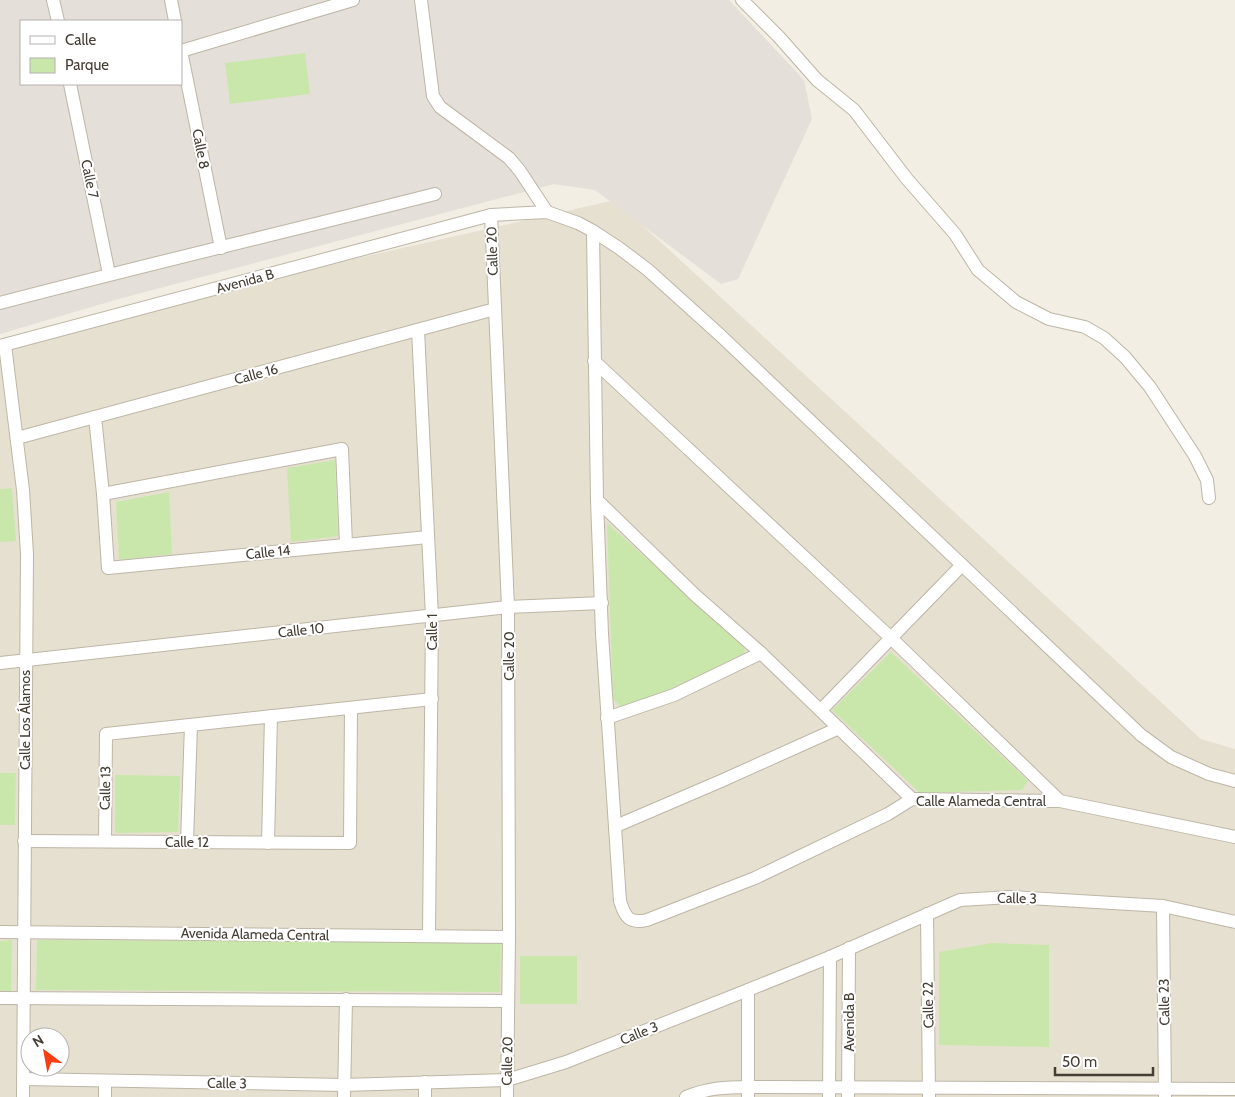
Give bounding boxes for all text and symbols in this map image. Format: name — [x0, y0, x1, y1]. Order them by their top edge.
legend — [20, 20, 182, 85]
text: Calle — [65, 31, 96, 49]
text: Parque — [65, 56, 109, 74]
street label: Calle 8 — [188, 127, 214, 171]
street label: Calle 7 — [77, 158, 103, 200]
street label: Calle 20 — [482, 226, 502, 276]
street label: Avenida B — [214, 265, 276, 297]
street label: Calle 16 — [232, 360, 280, 388]
street label: Calle 14 — [245, 541, 291, 563]
street label: Calle 1 — [423, 614, 441, 650]
street label: Calle 10 — [277, 619, 325, 641]
street label: Calle 20 — [500, 631, 518, 681]
street label: Calle Los Álamos — [16, 670, 34, 770]
street label: Calle 13 — [96, 766, 114, 810]
street label: Calle Alameda Central — [916, 792, 1047, 810]
street label: Calle 12 — [165, 833, 209, 851]
street label: Calle 3 — [997, 889, 1037, 907]
street label: Avenida Alameda Central — [181, 924, 330, 944]
street label: Calle 23 — [1155, 978, 1173, 1026]
street label: Calle 22 — [919, 981, 937, 1029]
street label: Avenida B — [840, 993, 858, 1051]
street label: Calle 3 — [617, 1017, 661, 1049]
north arrow — [20, 1027, 70, 1077]
text: N — [29, 1031, 47, 1051]
street label: Calle 20 — [498, 1036, 516, 1086]
scale bar — [1055, 1044, 1152, 1076]
text: 50 m — [1062, 1053, 1097, 1071]
street label: Calle 3 — [207, 1074, 247, 1092]

